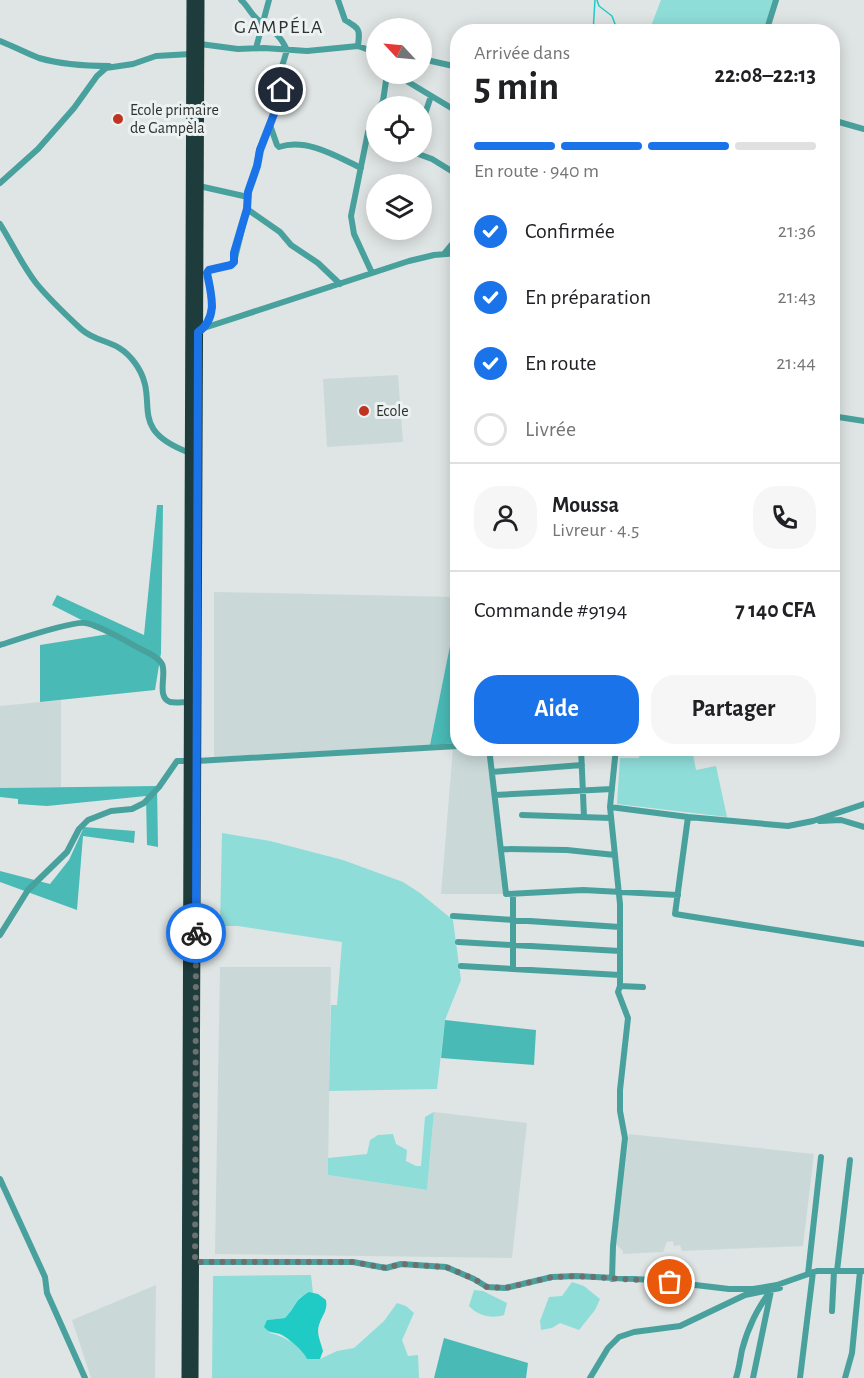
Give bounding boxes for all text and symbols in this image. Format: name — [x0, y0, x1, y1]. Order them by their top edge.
district label: GAMPÉLA — [234, 16, 324, 37]
north arrow — [366, 18, 432, 84]
map controls — [366, 18, 432, 240]
text: Arrivée dans — [474, 43, 570, 63]
pin — [255, 64, 306, 115]
text: 22:08–22:13 — [715, 64, 816, 86]
text: 5 min — [474, 68, 559, 107]
icon: home — [264, 73, 297, 106]
button: locate — [366, 96, 432, 162]
place label: Ecole primaire de Gampèla — [130, 102, 219, 136]
marker: Ecole primaire de Gampèla — [111, 112, 125, 126]
text: En route · 940 m — [474, 161, 599, 181]
button: layers — [366, 174, 432, 240]
icon: check — [474, 215, 507, 248]
text: Confirmée — [525, 220, 615, 242]
text: 21:36 — [778, 221, 816, 241]
icon: check — [474, 281, 507, 314]
text: En préparation — [525, 286, 651, 308]
text: 21:43 — [778, 287, 816, 307]
icon: check — [474, 347, 507, 380]
text: En route — [525, 352, 596, 374]
text: 21:44 — [776, 353, 816, 373]
place label: Ecole — [376, 403, 409, 419]
marker: Ecole — [357, 404, 371, 418]
text: Livrée — [525, 418, 576, 440]
button: person — [474, 486, 537, 549]
button: phone — [753, 486, 816, 549]
text: Moussa — [552, 494, 619, 516]
text: Livreur · 4.5 — [552, 520, 639, 540]
text: Commande #9194 — [474, 599, 627, 621]
text: 7 140 CFA — [735, 599, 816, 621]
button: Aide — [474, 675, 639, 744]
button: Partager — [651, 675, 816, 744]
courier — [166, 903, 226, 963]
icon: bike — [180, 917, 213, 950]
pin — [644, 1256, 695, 1307]
icon: bag — [653, 1265, 686, 1298]

